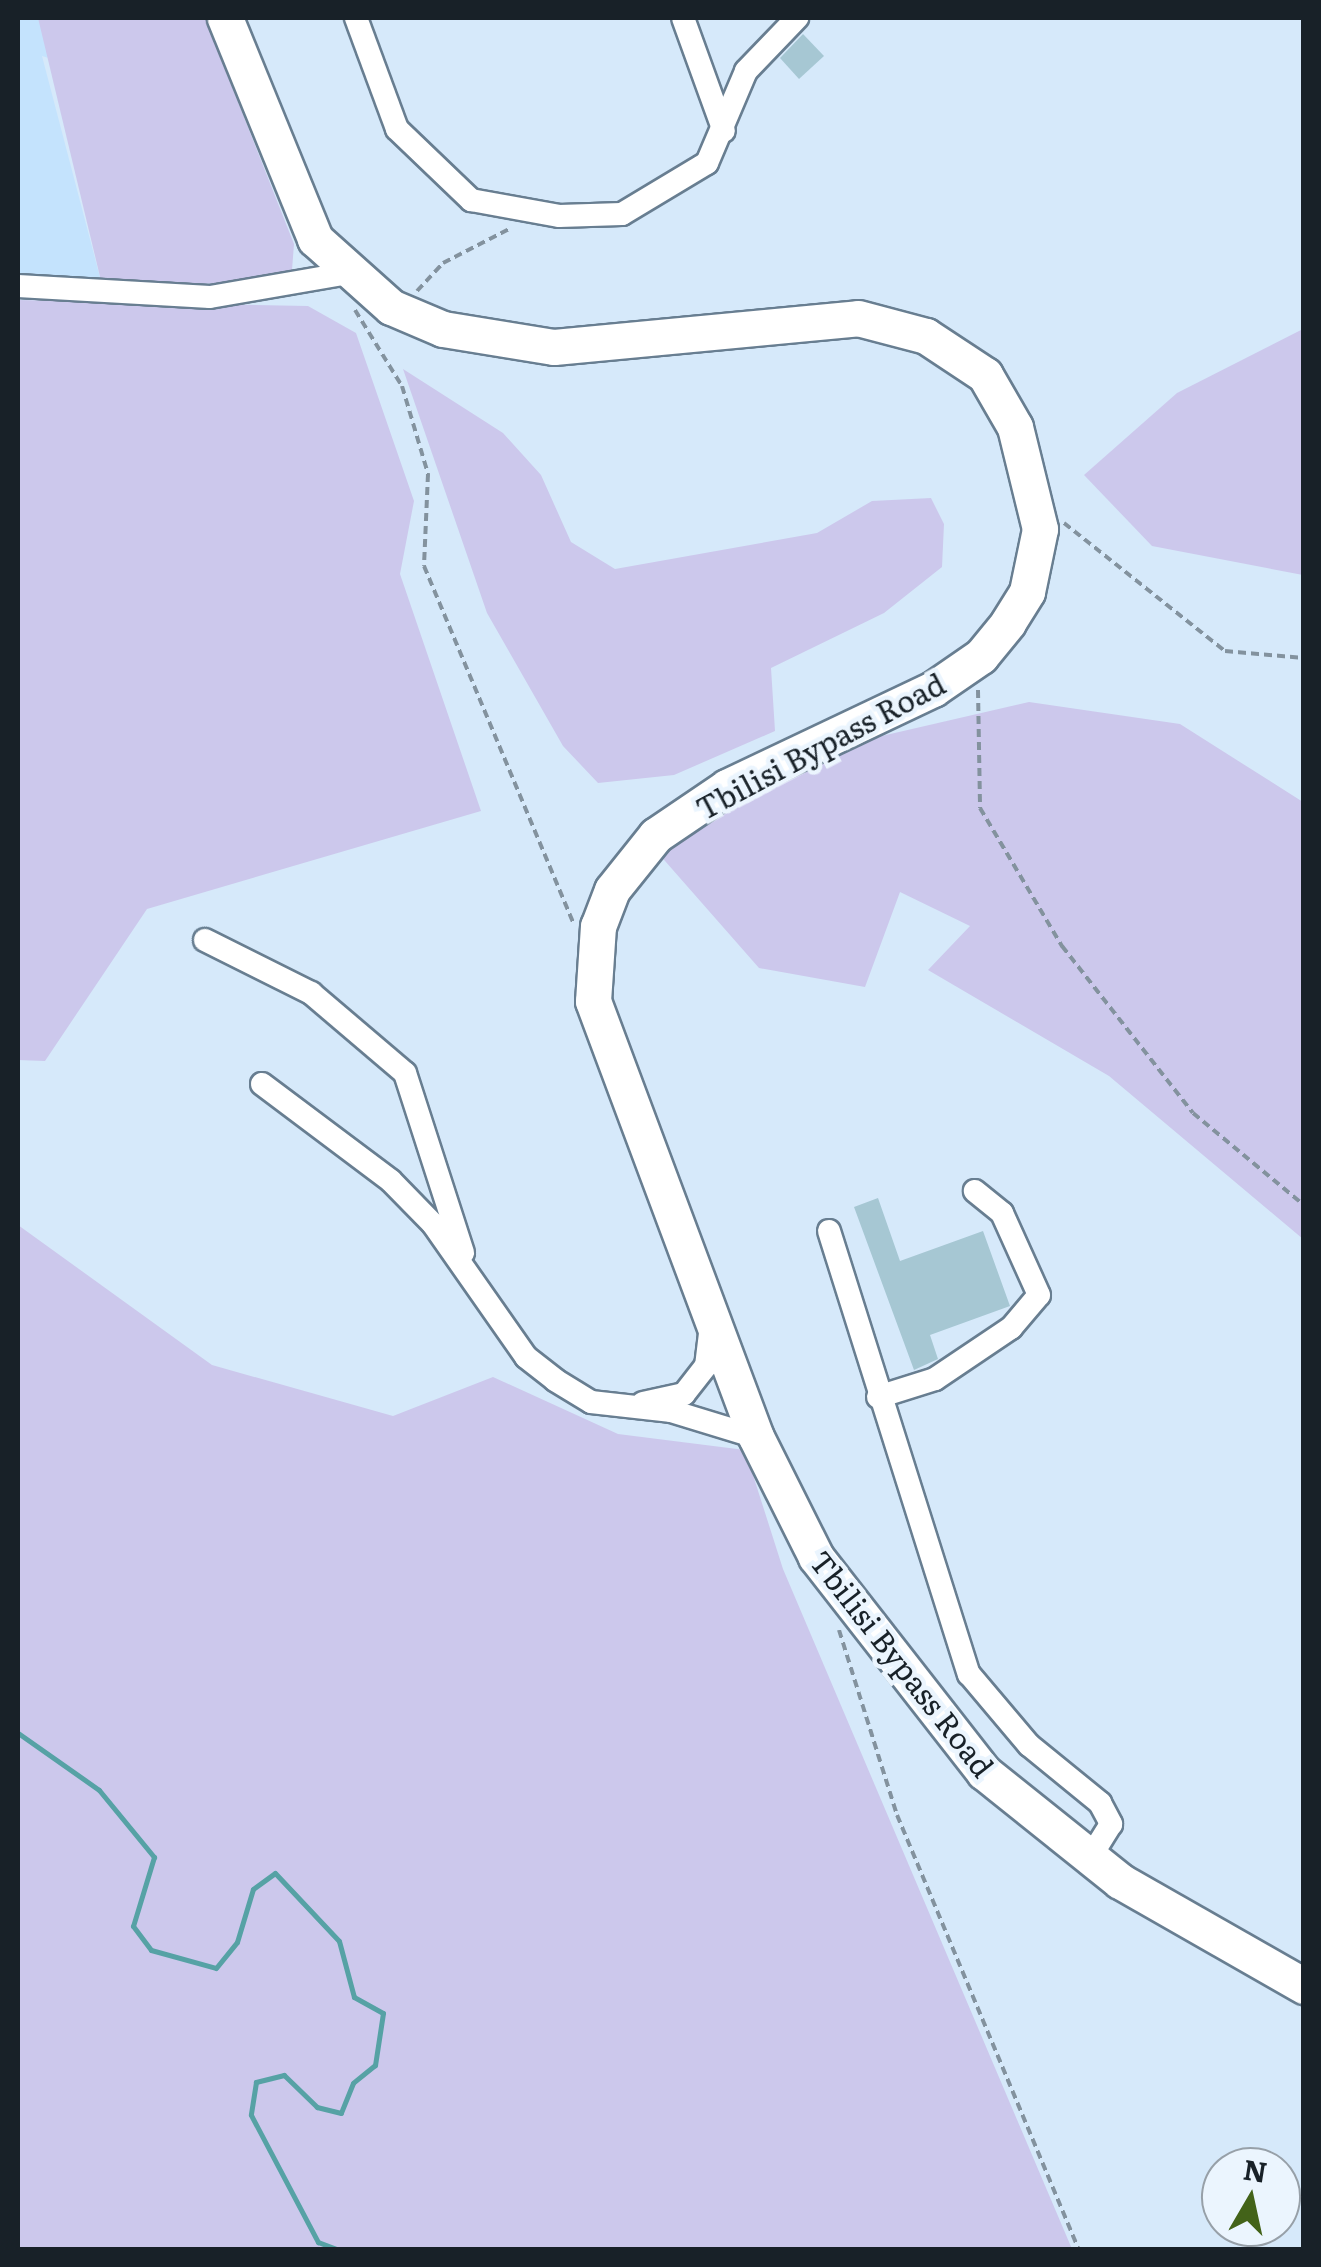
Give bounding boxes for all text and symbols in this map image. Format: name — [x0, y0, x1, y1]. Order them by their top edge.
street label: Tbilisi Bypass Road — [689, 664, 951, 826]
street label: Tbilisi Bypass Road — [804, 1543, 1002, 1783]
north arrow — [1201, 2147, 1301, 2247]
text: N — [1240, 2147, 1270, 2192]

